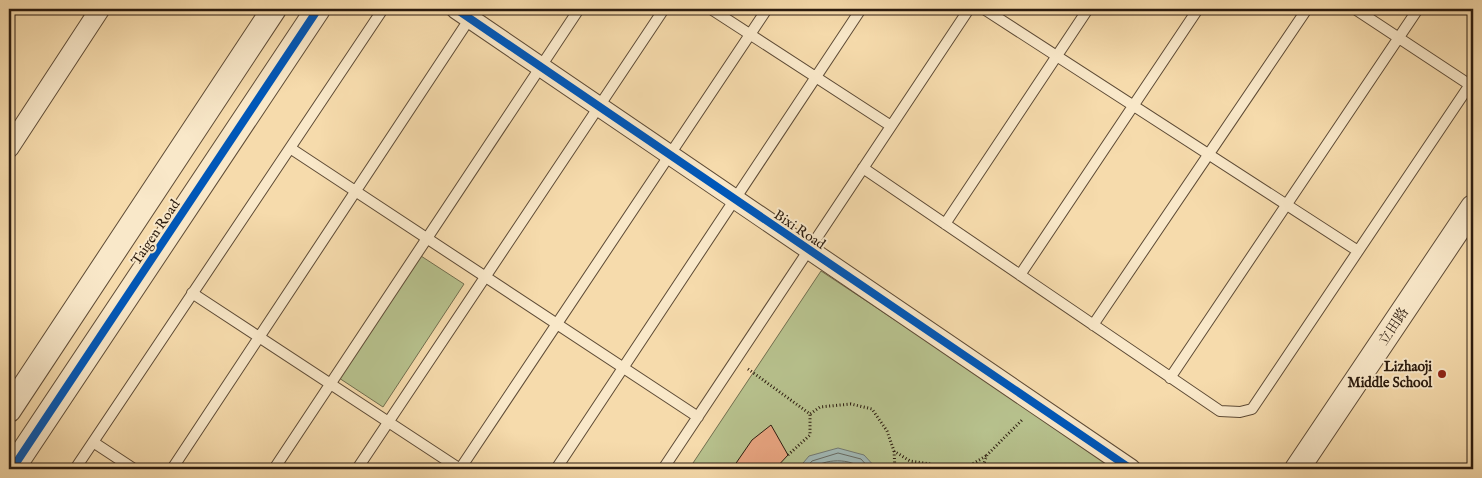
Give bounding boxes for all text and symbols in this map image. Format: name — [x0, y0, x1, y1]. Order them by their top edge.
street label: Taigen Road — [127, 196, 185, 269]
street label: Bixi Road — [770, 206, 829, 254]
street label: 立田路 — [1375, 304, 1413, 349]
place label: Lizhaoji Middle School — [1348, 358, 1433, 392]
marker: Lizhaoji Middle School — [1436, 368, 1448, 380]

